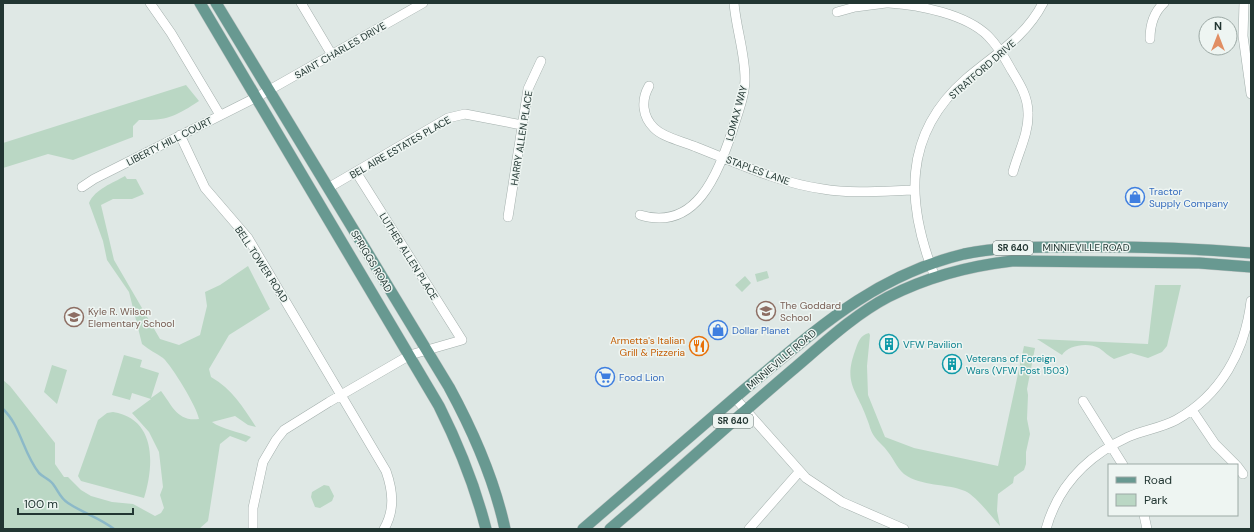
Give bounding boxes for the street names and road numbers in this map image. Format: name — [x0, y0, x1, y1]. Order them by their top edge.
street label: SAINT CHARLES DRIVE — [292, 19, 389, 82]
street label: STRATFORD DRIVE — [946, 36, 1019, 102]
street label: LOMAX WAY — [723, 84, 750, 142]
street label: HARRY ALLEN PLACE — [508, 89, 535, 187]
street label: BEL AIRE ESTATES PLACE — [347, 113, 453, 182]
street label: LIBERTY HILL COURT — [124, 114, 215, 169]
street label: STAPLES LANE — [724, 153, 792, 188]
street label: LUTHER ALLEN PLACE — [376, 210, 441, 303]
street label: BELL TOWER ROAD — [232, 224, 291, 305]
street label: SPRIGGS ROAD — [348, 228, 395, 295]
road number: SR 640 — [993, 241, 1033, 255]
street label: MINNIEVILLE ROAD — [1042, 241, 1130, 254]
street label: MINNIEVILLE ROAD — [744, 326, 819, 392]
road number: SR 640 — [713, 414, 753, 428]

